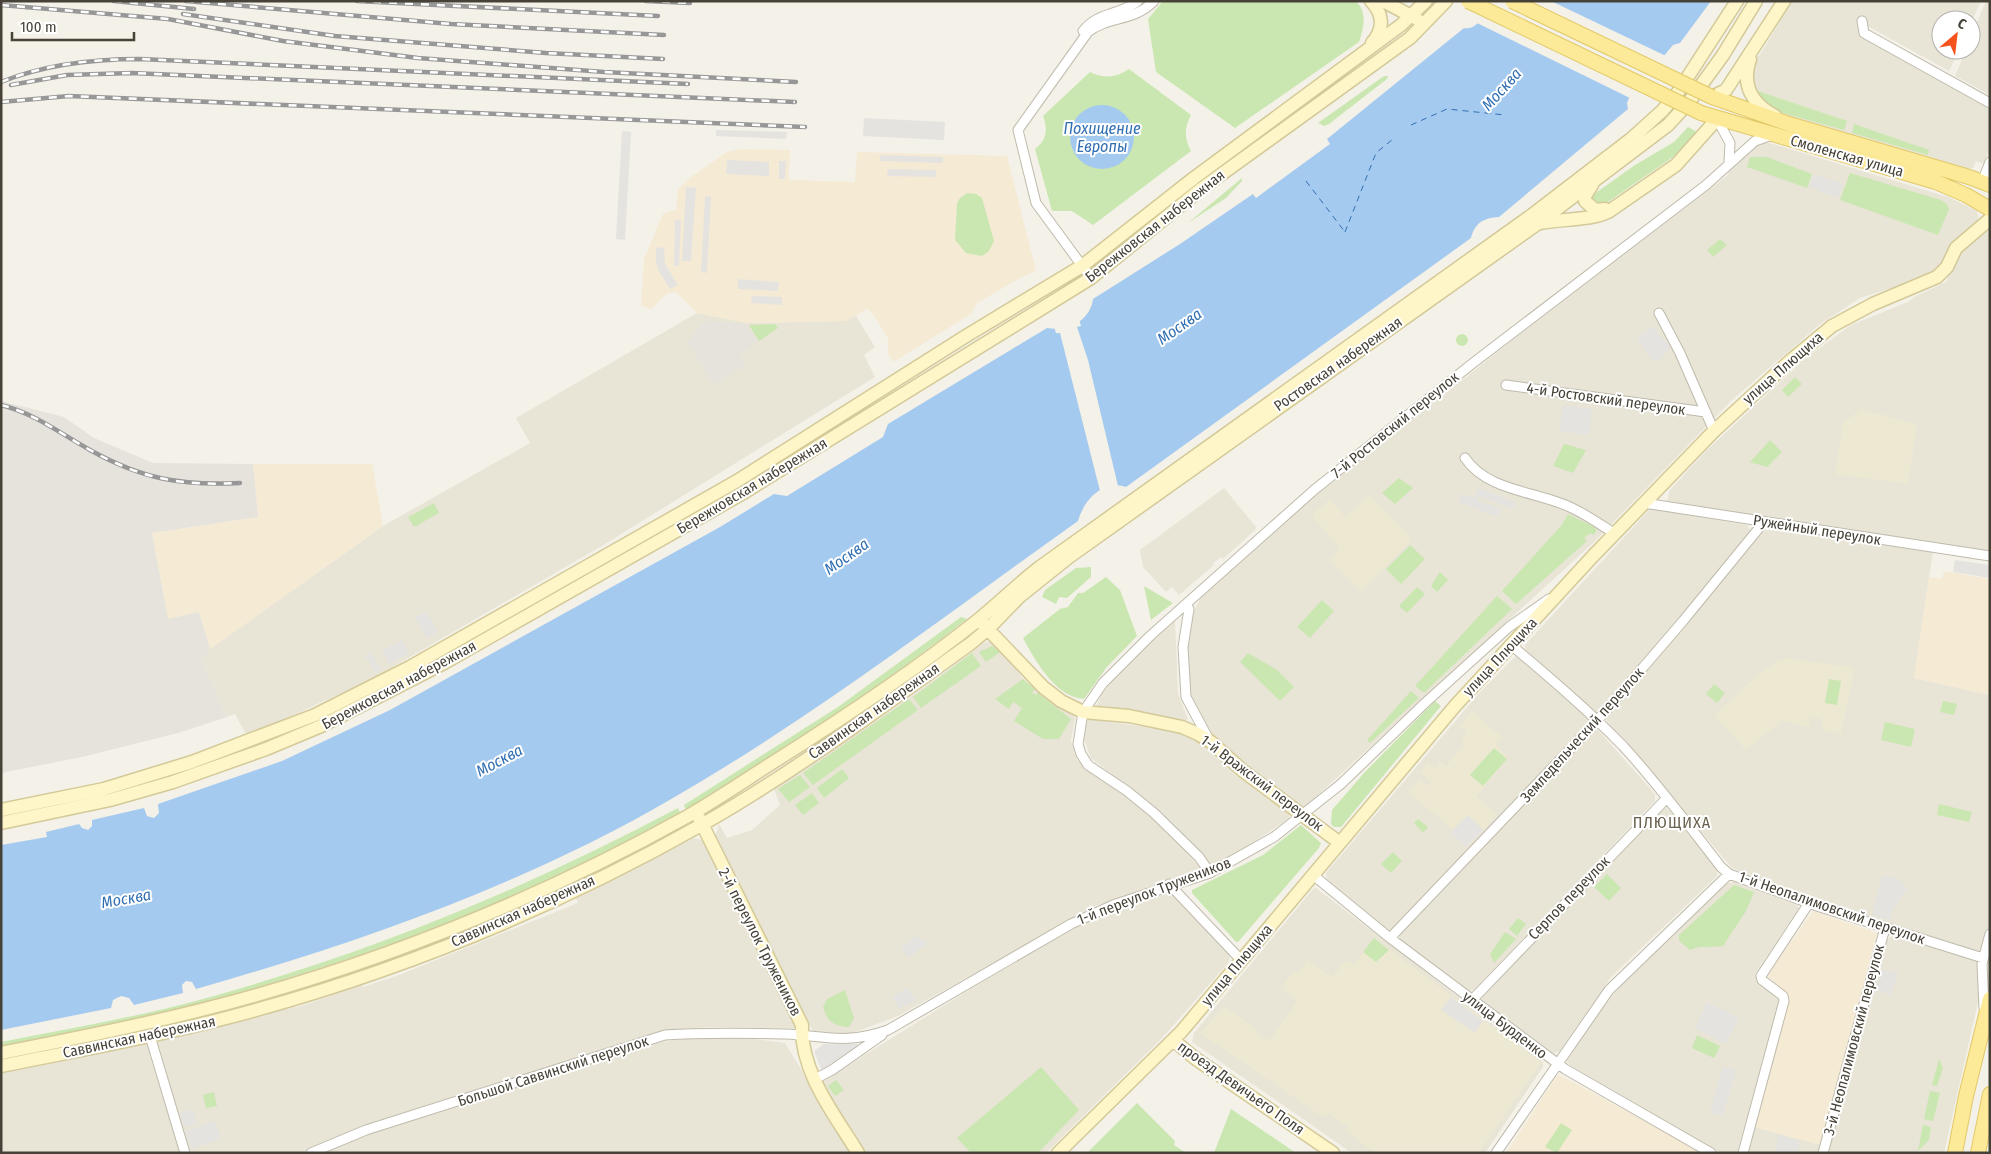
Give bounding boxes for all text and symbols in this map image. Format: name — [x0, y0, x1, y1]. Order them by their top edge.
scale bar — [12, 10, 135, 42]
north arrow — [1931, 10, 1981, 60]
text: С — [1955, 15, 1970, 34]
text: 100 m — [20, 18, 57, 36]
water label: Москва — [1478, 64, 1525, 114]
water label: Похищение Европы — [1063, 119, 1141, 156]
street label: Смоленская улица — [1788, 131, 1906, 181]
street label: Бережковская набережная — [1082, 166, 1228, 286]
water label: Москва — [1153, 304, 1205, 349]
street label: Ростовская набережная — [1270, 313, 1406, 415]
street label: улица Плющиха — [1739, 328, 1827, 408]
street label: 7-й Ростовский переулок — [1328, 368, 1462, 482]
street label: 4-й Ростовский переулок — [1525, 379, 1687, 419]
street label: Бережковская набережная — [674, 434, 830, 538]
street label: Ружейный переулок — [1752, 511, 1882, 549]
water label: Москва — [820, 534, 872, 579]
street label: улица Плющиха — [1459, 614, 1541, 700]
street label: Бережковская набережная — [319, 637, 479, 733]
street label: Саввинская набережная — [805, 659, 943, 763]
street label: Земледельческий переулок — [1517, 664, 1647, 806]
street label: 1-й Вражский переулок — [1197, 731, 1327, 835]
water label: Москва — [473, 740, 526, 781]
district label: ПЛЮЩИХА — [1633, 813, 1711, 832]
street label: Серпов переулок — [1524, 852, 1614, 944]
street label: 1-й переулок Тружеников — [1075, 853, 1233, 929]
street label: 2-й переулок Тружеников — [715, 865, 805, 1019]
street label: 1-й Неопалимовский переулок — [1736, 868, 1928, 948]
street label: Саввинская набережная — [448, 871, 598, 951]
water label: Москва — [100, 885, 152, 912]
street label: улица Плющиха — [1198, 921, 1276, 1009]
street label: 3-й Неопалимовский переулок — [1820, 943, 1888, 1137]
street label: улица Бурденко — [1459, 987, 1551, 1063]
street label: Саввинская набережная — [61, 1012, 217, 1062]
street label: Большой Саввинский переулок — [455, 1032, 651, 1110]
street label: проезд Девичьего Поля — [1174, 1037, 1308, 1139]

